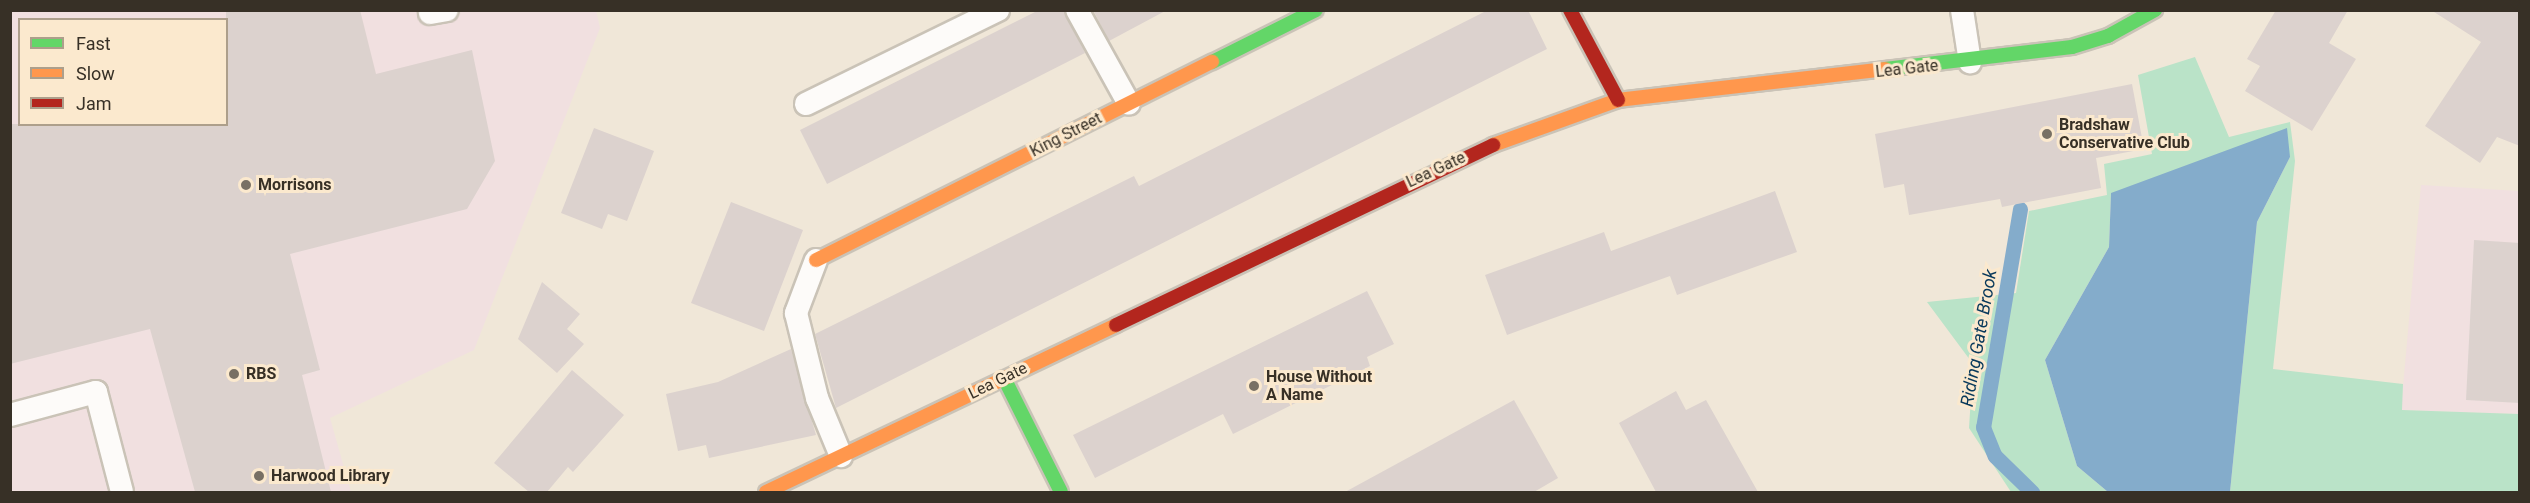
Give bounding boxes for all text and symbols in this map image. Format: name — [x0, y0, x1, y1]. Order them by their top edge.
legend — [18, 18, 228, 126]
text: Fast — [76, 33, 111, 54]
street label: Lea Gate — [1875, 56, 1939, 82]
text: Slow — [76, 63, 115, 84]
text: Jam — [76, 93, 112, 114]
street label: King Street — [1027, 109, 1105, 161]
place label: Bradshaw Conservative Club — [2059, 115, 2190, 153]
marker: Bradshaw Conservative Club — [2040, 127, 2054, 141]
street label: Lea Gate — [1403, 148, 1469, 192]
place label: Morrisons — [258, 175, 331, 195]
marker: Morrisons — [239, 178, 253, 192]
water label: Riding Gate Brook — [1956, 268, 2002, 408]
street label: Lea Gate — [965, 359, 1031, 403]
place label: RBS — [246, 364, 276, 384]
marker: RBS — [227, 367, 241, 381]
place label: House Without A Name — [1266, 367, 1372, 405]
marker: House Without A Name — [1247, 379, 1261, 393]
place label: Harwood Library — [271, 466, 390, 486]
marker: Harwood Library — [252, 469, 266, 483]

